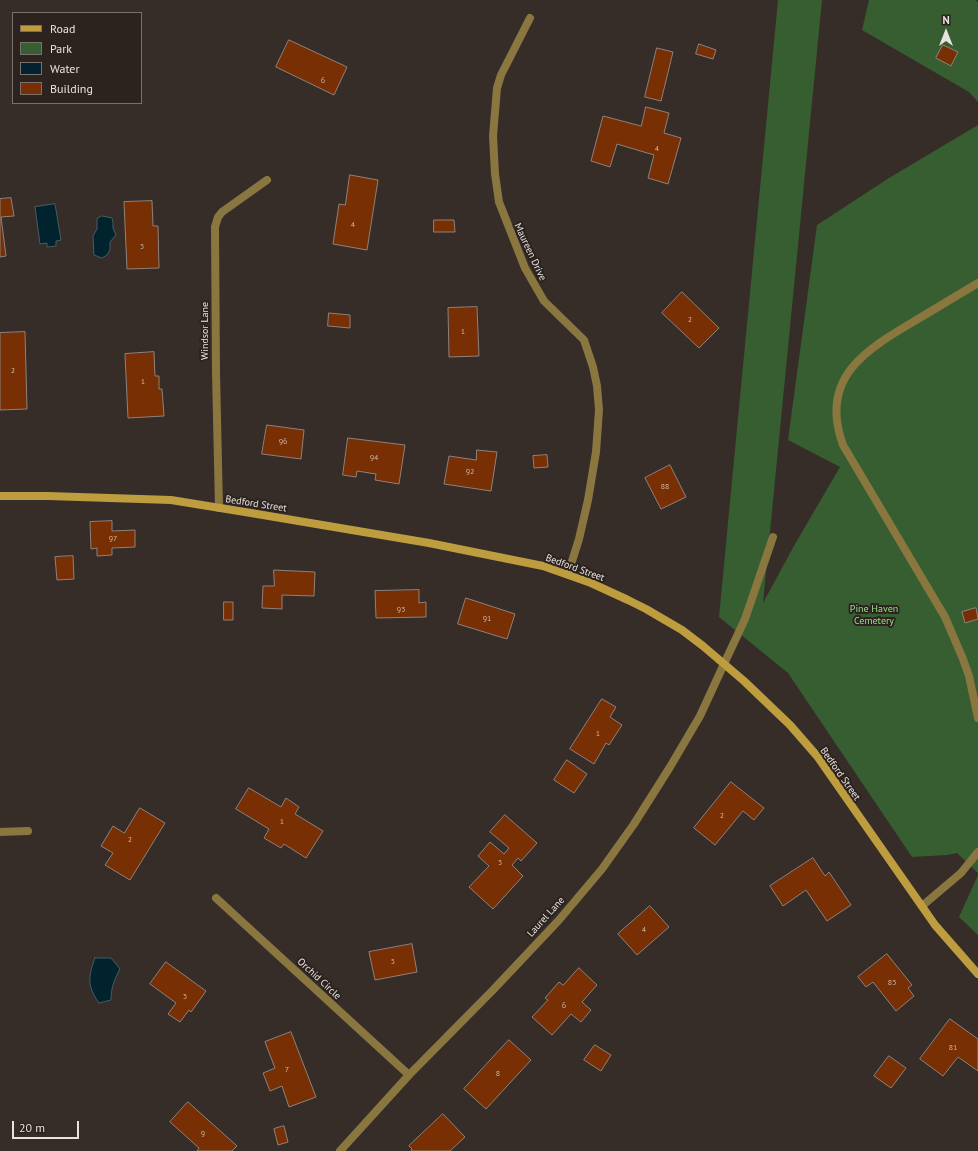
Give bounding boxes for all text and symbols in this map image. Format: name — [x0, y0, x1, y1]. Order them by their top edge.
legend — [12, 12, 142, 104]
north arrow — [926, 12, 966, 52]
text: N — [942, 13, 950, 27]
text: Road — [50, 21, 75, 36]
text: Park — [50, 41, 72, 56]
text: Water — [50, 61, 80, 76]
house number: 6 — [321, 76, 325, 86]
text: Building — [50, 81, 93, 96]
house number: 4 — [655, 144, 659, 154]
house number: 4 — [351, 220, 355, 230]
street label: Maureen Drive — [511, 221, 549, 283]
house number: 3 — [140, 242, 144, 252]
street label: Windsor Lane — [199, 302, 211, 360]
house number: 2 — [688, 315, 692, 325]
house number: 1 — [461, 327, 465, 337]
house number: 2 — [11, 366, 15, 376]
house number: 1 — [141, 377, 145, 387]
house number: 96 — [279, 437, 287, 447]
house number: 94 — [370, 453, 378, 463]
house number: 92 — [466, 467, 474, 477]
house number: 88 — [661, 482, 669, 492]
street label: Bedford Street — [225, 493, 287, 515]
house number: 97 — [109, 534, 117, 544]
street label: Bedford Street — [544, 552, 606, 584]
park label: Pine Haven Cemetery — [850, 603, 898, 626]
house number: 93 — [397, 605, 405, 615]
house number: 91 — [483, 614, 491, 624]
house number: 1 — [596, 729, 600, 739]
street label: Bedford Street — [817, 745, 863, 803]
house number: 2 — [720, 811, 724, 821]
house number: 1 — [280, 817, 284, 827]
house number: 2 — [128, 835, 132, 845]
house number: 3 — [498, 858, 502, 868]
street label: Laurel Lane — [525, 894, 567, 940]
house number: 4 — [642, 925, 646, 935]
street label: Orchid Circle — [295, 956, 343, 1002]
house number: 5 — [391, 957, 395, 967]
house number: 83 — [888, 978, 896, 988]
house number: 3 — [183, 992, 187, 1002]
house number: 6 — [562, 1001, 566, 1011]
house number: 81 — [949, 1043, 957, 1053]
house number: 7 — [285, 1065, 289, 1075]
house number: 8 — [496, 1069, 500, 1079]
scale bar — [14, 1113, 81, 1139]
text: 20 m — [19, 1120, 45, 1135]
house number: 9 — [201, 1129, 205, 1139]

